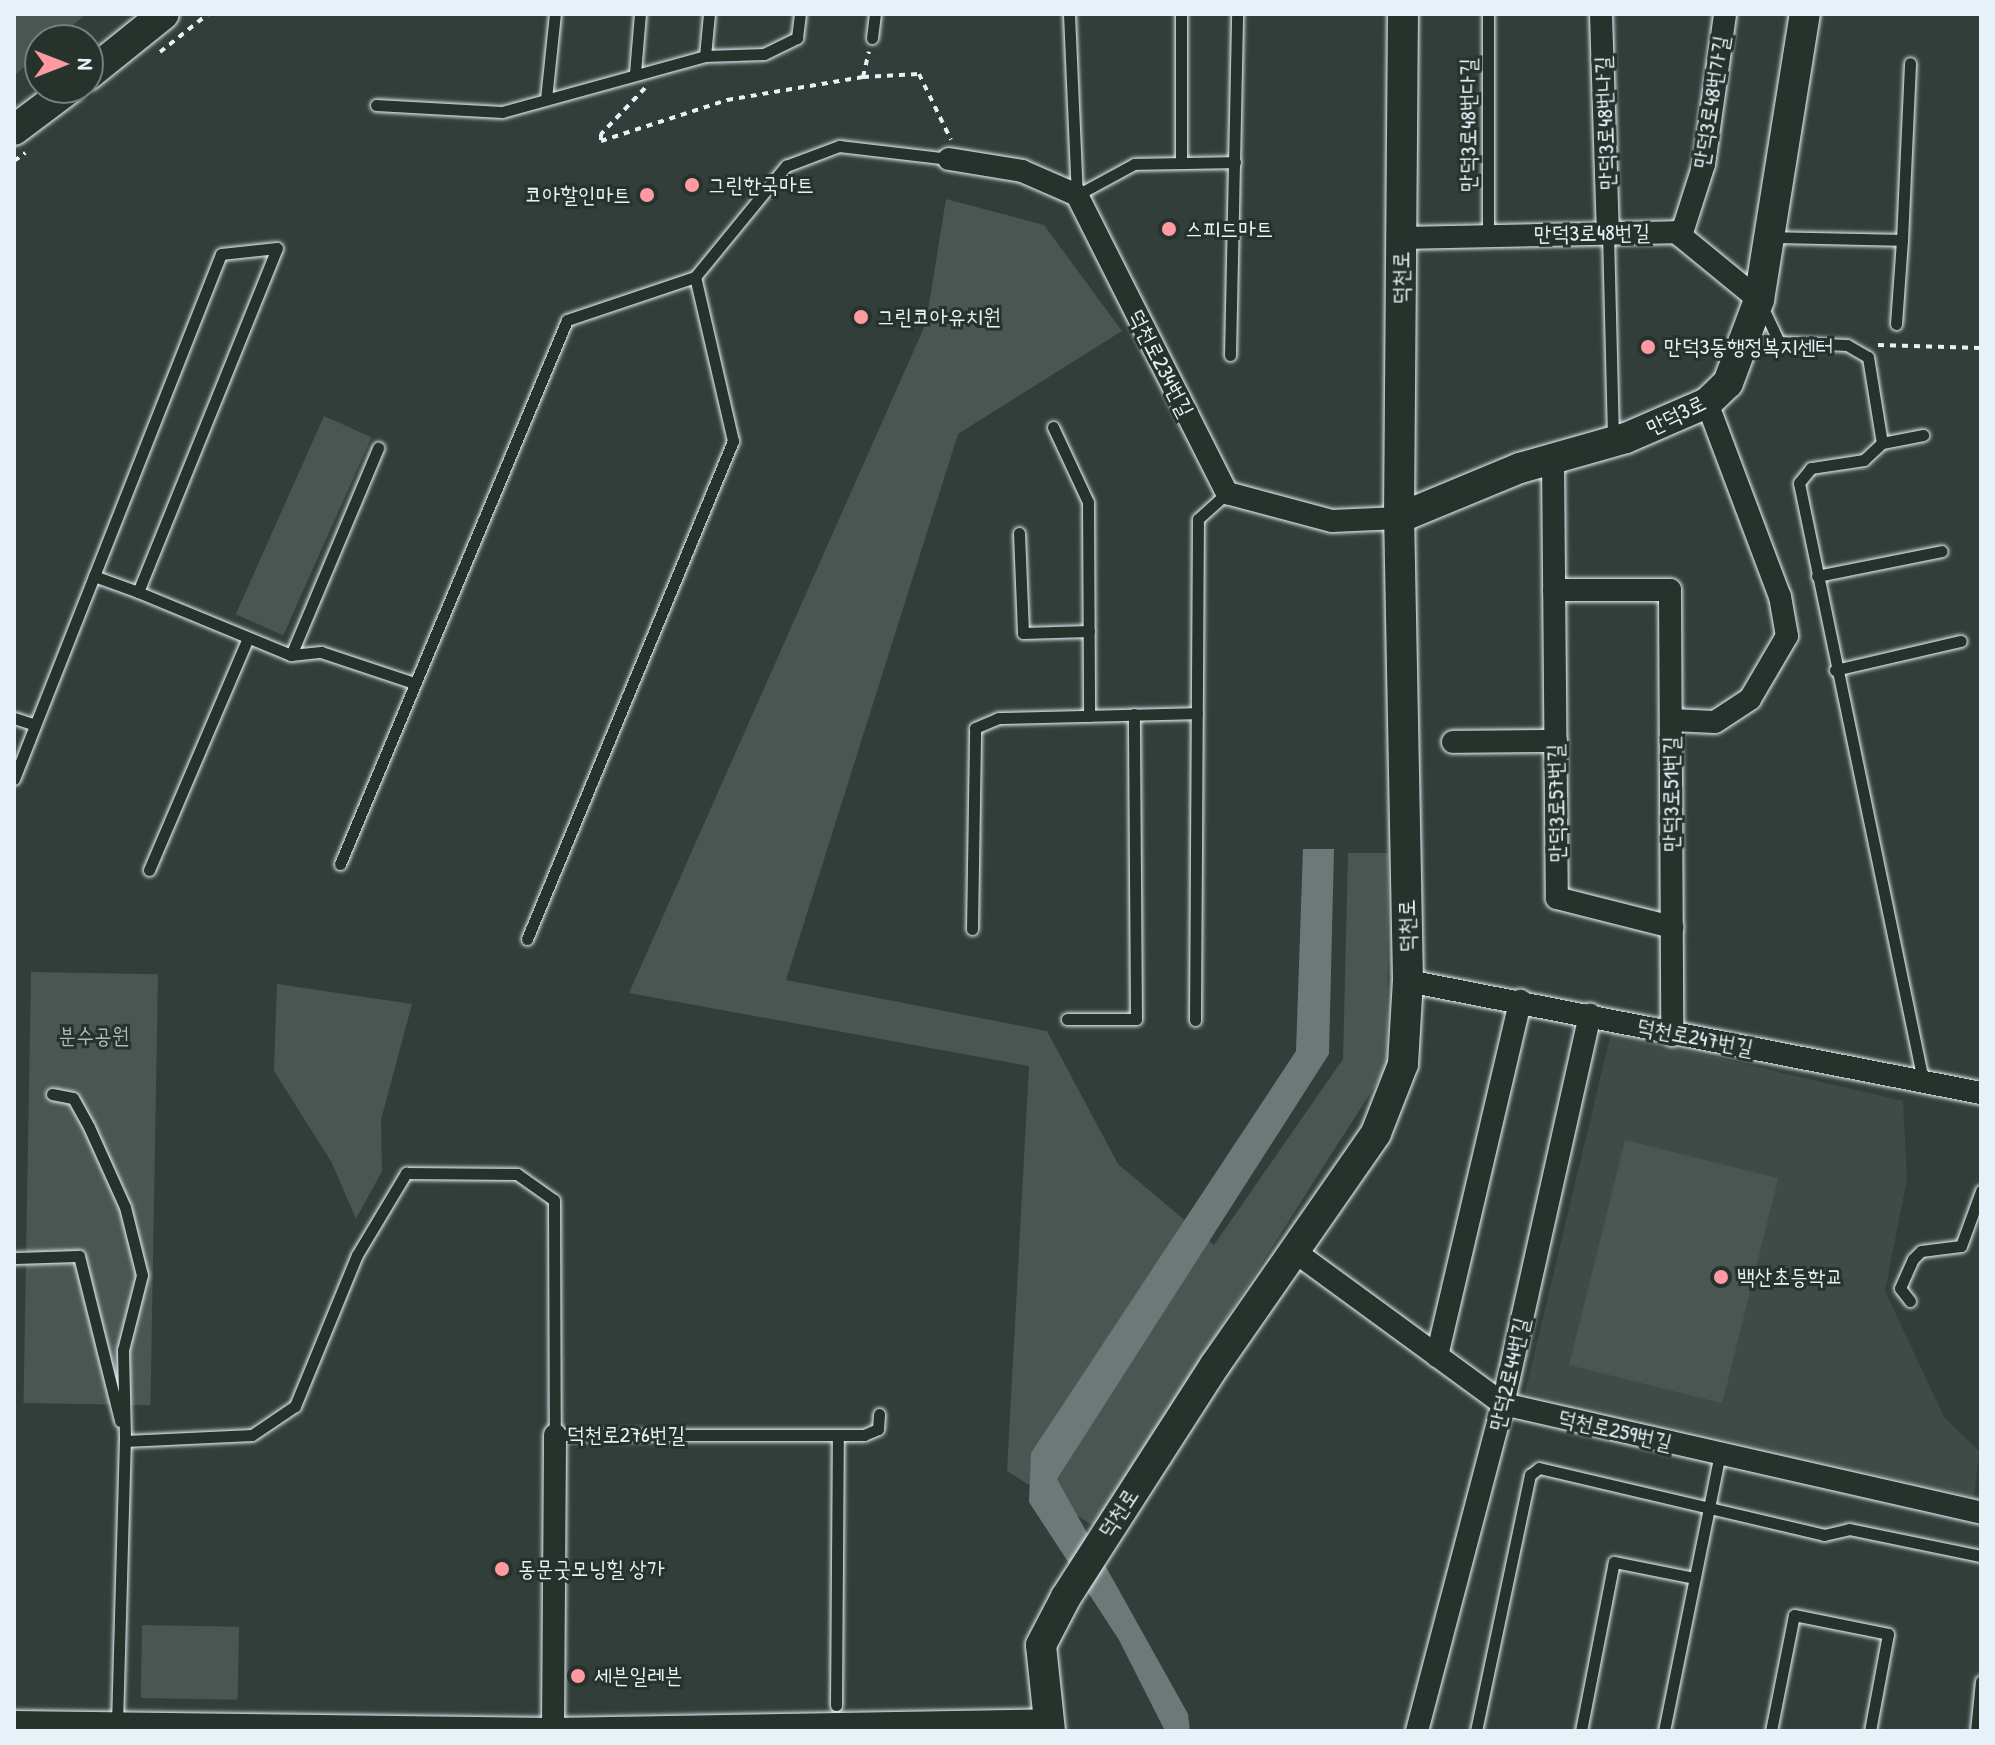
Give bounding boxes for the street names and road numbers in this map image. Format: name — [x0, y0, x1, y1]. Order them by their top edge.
street label: 만덕3로48번가길 — [1687, 34, 1735, 170]
street label: 만덕3로48번나길 — [1589, 56, 1621, 190]
street label: 만덕3로48번다길 — [1455, 58, 1481, 192]
street label: 만덕3로48번길 — [1534, 219, 1650, 247]
street label: 덕천로 — [1388, 251, 1414, 305]
street label: 덕천로234번길 — [1123, 305, 1199, 421]
street label: 만덕3로 — [1642, 389, 1710, 441]
street label: 만덕3로51번길 — [1658, 736, 1684, 852]
street label: 만덕3로57번길 — [1542, 743, 1570, 863]
street label: 덕천로 — [1393, 899, 1421, 953]
street label: 덕천로247번길 — [1635, 1013, 1755, 1061]
street label: 만덕2로44번길 — [1483, 1315, 1535, 1433]
street label: 덕천로259번길 — [1555, 1404, 1675, 1456]
street label: 덕천로276번길 — [567, 1422, 685, 1448]
street label: 덕천로 — [1092, 1484, 1144, 1542]

